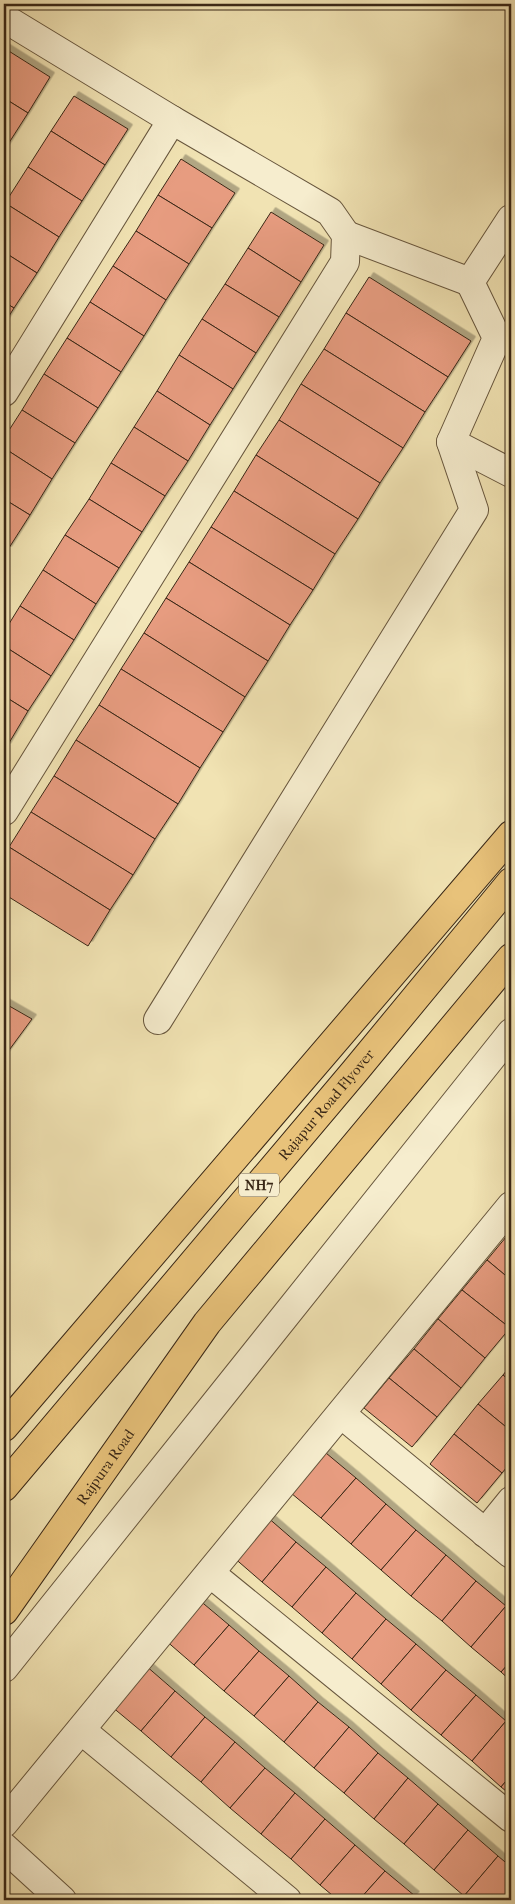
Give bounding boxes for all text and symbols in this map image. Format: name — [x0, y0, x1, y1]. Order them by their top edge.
street label: Rajapur Road Flyover — [275, 1045, 379, 1164]
road number: NH7 — [239, 1174, 279, 1196]
street label: Rajpura Road — [73, 1425, 139, 1508]

